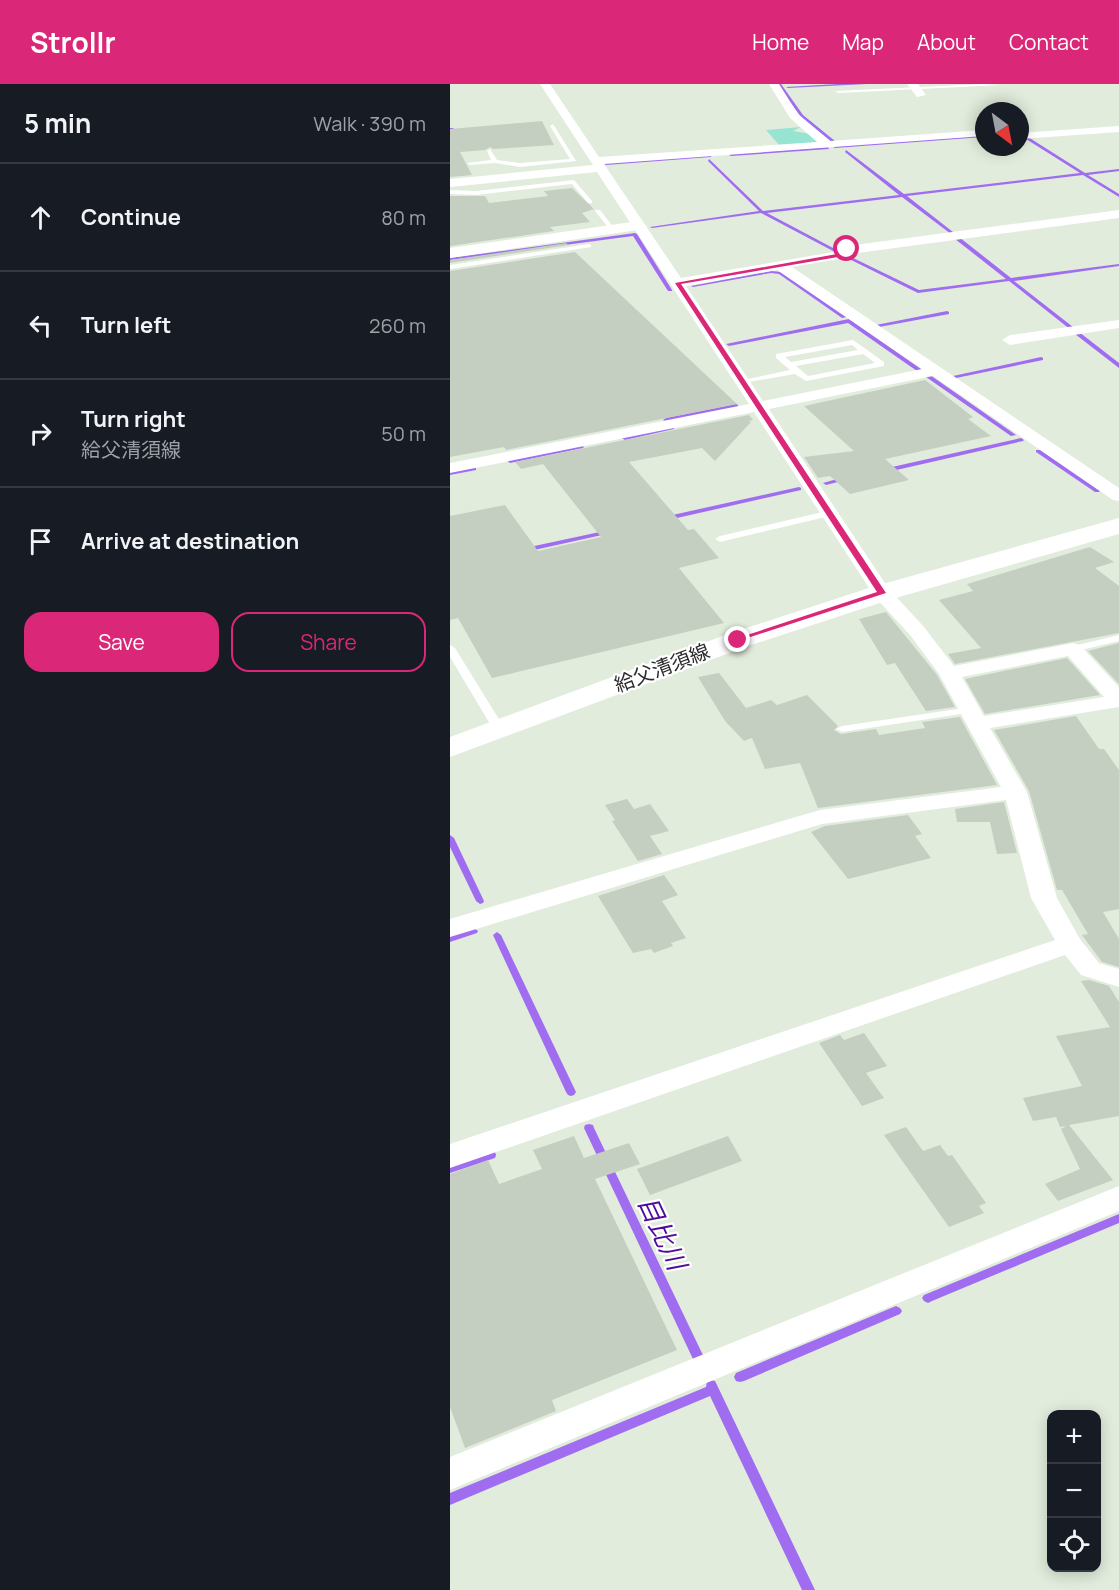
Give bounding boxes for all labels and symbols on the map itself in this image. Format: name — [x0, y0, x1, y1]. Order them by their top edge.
north arrow — [975, 102, 1029, 156]
route start — [833, 235, 859, 261]
route end — [724, 626, 750, 652]
street label: 給父清須線 — [610, 637, 713, 698]
water label: 目比川 — [630, 1190, 697, 1278]

